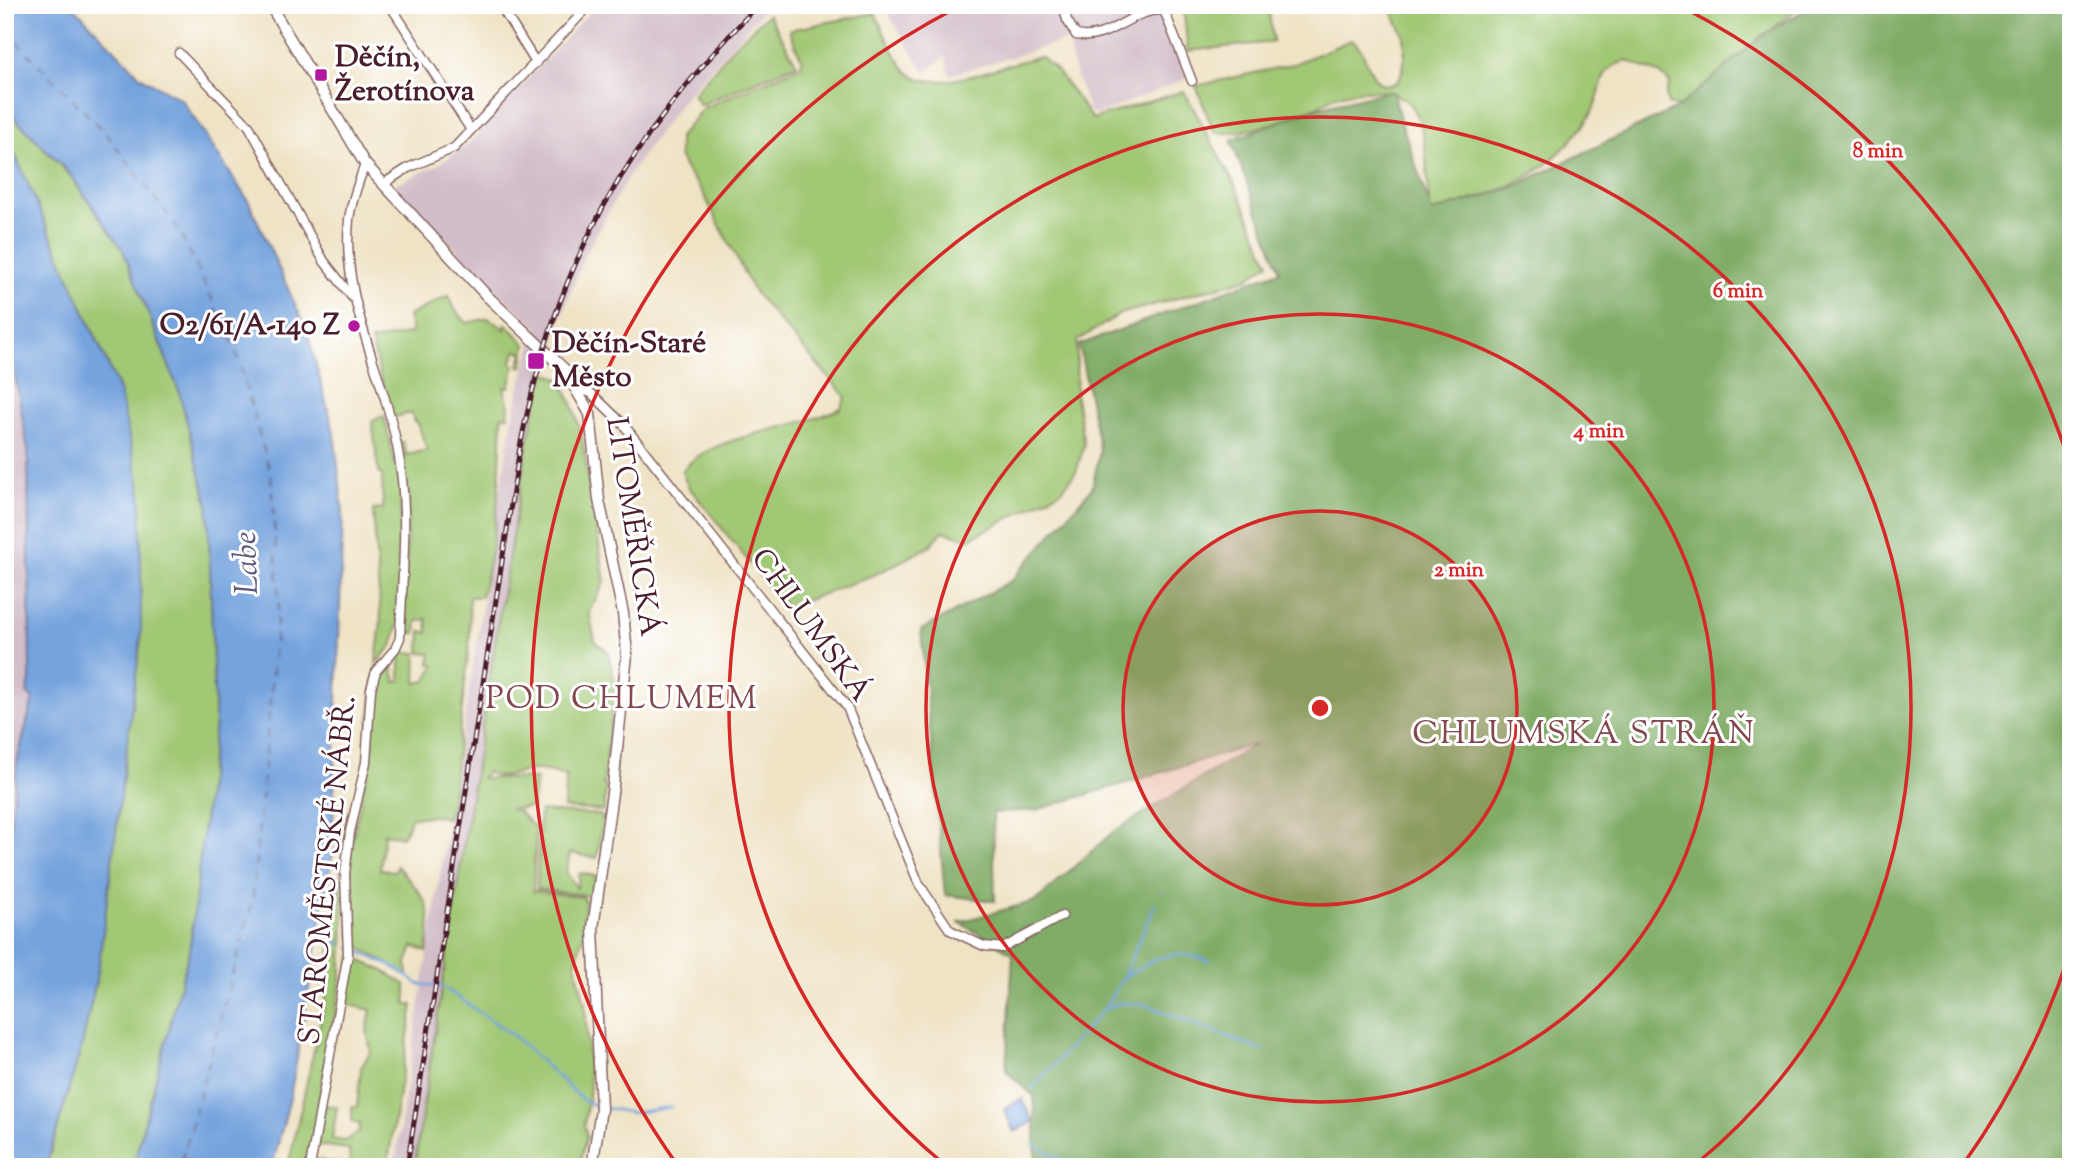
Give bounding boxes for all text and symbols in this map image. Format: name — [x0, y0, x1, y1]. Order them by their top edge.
place label: Děčín, Žerotínova — [335, 37, 475, 114]
marker: Děčín, Žerotínova — [313, 67, 329, 83]
text: 8 min — [1853, 137, 1904, 167]
text: 6 min — [1713, 277, 1764, 307]
place label: O2/61/A-140 Z — [159, 305, 340, 348]
marker: O2/61/A-140 Z — [346, 318, 362, 334]
place label: Děčín-Staré Město — [552, 323, 706, 400]
marker: Děčín-Staré Město — [526, 351, 546, 371]
street label: LITOMĚŘICKÁ — [593, 414, 671, 640]
text: 4 min — [1573, 417, 1625, 447]
water label: Labe — [224, 531, 272, 595]
street label: CHLUMSKÁ — [739, 540, 881, 712]
text: 2 min — [1434, 556, 1485, 586]
district label: POD CHLUMEM — [485, 677, 759, 723]
street label: STAROMĚSTSKÉ NÁBŘ. — [289, 693, 369, 1047]
centre of rings — [1308, 696, 1332, 720]
district label: CHLUMSKÁ STRÁŇ — [1412, 712, 1756, 758]

